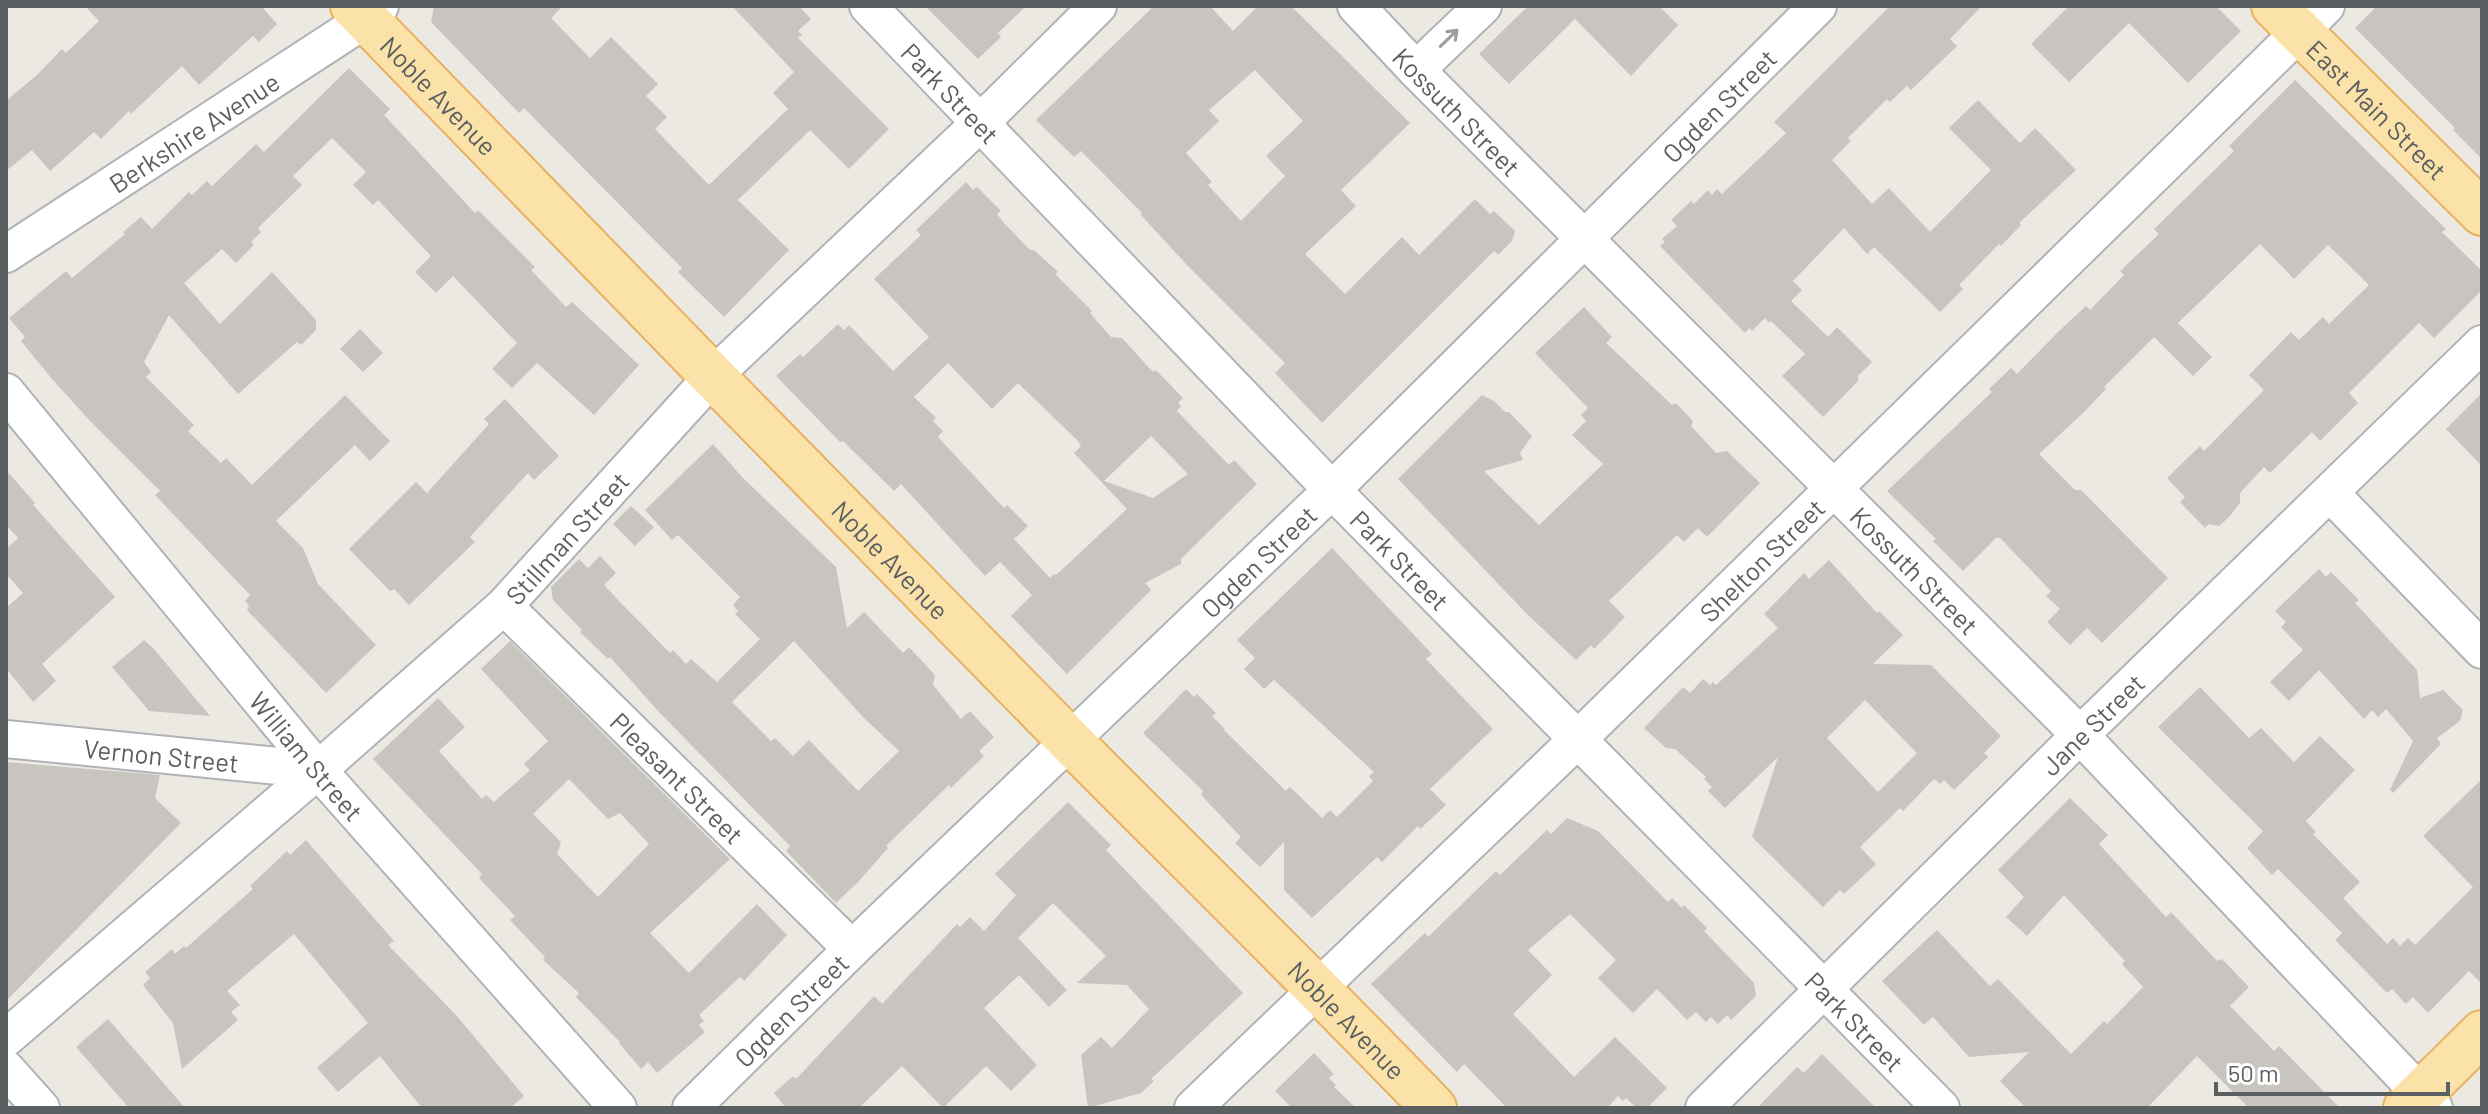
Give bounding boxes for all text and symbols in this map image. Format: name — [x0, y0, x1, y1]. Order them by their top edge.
one-way arrow — [1439, 28, 1459, 47]
street label: Noble Avenue — [375, 29, 504, 161]
street label: East Main Street — [2301, 33, 2454, 185]
street label: Park Street — [896, 36, 1006, 149]
street label: Kossuth Street — [1387, 41, 1527, 182]
street label: Ogden Street — [1655, 42, 1782, 168]
street label: Berkshire Avenue — [103, 65, 284, 198]
street label: Stillman Street — [498, 465, 634, 610]
street label: Shelton Street — [1693, 491, 1830, 627]
street label: Noble Avenue — [827, 494, 956, 625]
street label: Ogden Street — [1194, 498, 1322, 623]
street label: Kossuth Street — [1845, 499, 1985, 640]
street label: Park Street — [1345, 503, 1456, 616]
street label: Jane Street — [2034, 666, 2150, 781]
street label: William Street — [244, 685, 370, 826]
street label: Pleasant Street — [605, 705, 751, 849]
street label: Vernon Street — [82, 731, 240, 778]
street label: Ogden Street — [727, 947, 854, 1073]
street label: Noble Avenue — [1283, 954, 1413, 1085]
street label: Park Street — [1800, 965, 1911, 1077]
scale bar — [2216, 1046, 2448, 1096]
text: 50 m — [2228, 1058, 2279, 1087]

